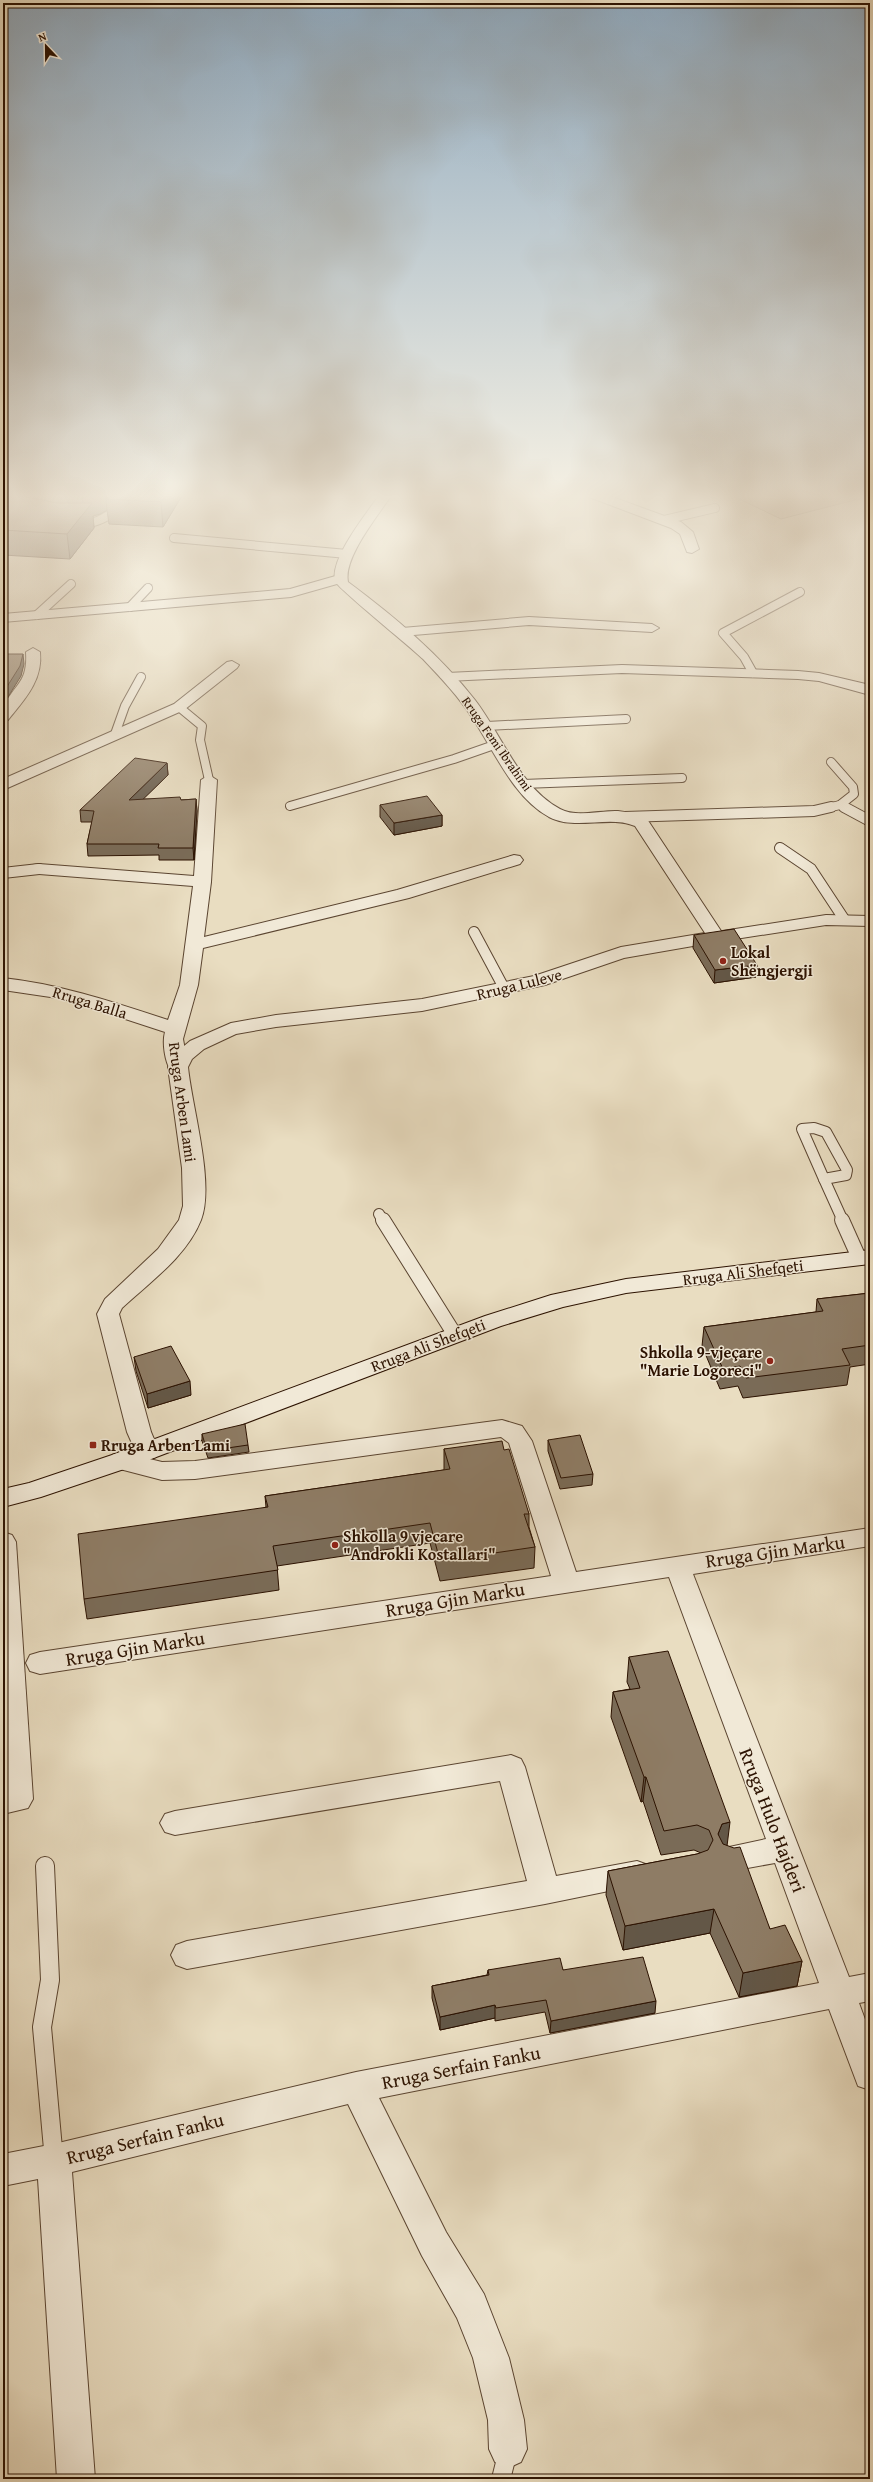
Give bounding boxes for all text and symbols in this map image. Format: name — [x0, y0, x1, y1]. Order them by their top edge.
north arrow — [26, 26, 66, 66]
text: N — [36, 28, 49, 46]
street label: Rruga Femi Ibrahimi — [457, 693, 537, 795]
place label: Lokal Shëngjergji — [731, 940, 813, 982]
marker: Lokal Shëngjergji — [718, 956, 728, 966]
street label: Rruga Luleve — [474, 962, 564, 1006]
street label: Rruga Balla — [50, 979, 131, 1025]
street label: Rruga Arben Lami — [163, 1040, 203, 1164]
street label: Rruga Ali Shefqeti — [681, 1253, 805, 1291]
street label: Rruga Ali Shefqeti — [367, 1312, 489, 1378]
place label: Shkolla 9-vjeçare "Marie Logoreci" — [640, 1340, 762, 1382]
marker: Shkolla 9-vjeçare "Marie Logoreci" — [765, 1356, 775, 1366]
place label: Rruga Arben Lami — [101, 1433, 230, 1457]
marker: Rruga Arben Lami — [88, 1440, 98, 1450]
place label: Shkolla 9 vjecare "Androkli Kostallari" — [343, 1524, 496, 1566]
street label: Rruga Gjin Marku — [704, 1527, 847, 1575]
marker: Shkolla 9 vjecare "Androkli Kostallari" — [330, 1540, 340, 1550]
street label: Rruga Gjin Marku — [383, 1574, 527, 1624]
street label: Rruga Gjin Marku — [63, 1623, 207, 1673]
street label: Rruga Hulo Hajderi — [733, 1744, 813, 1896]
street label: Rruga Serfain Fanku — [379, 2038, 543, 2096]
street label: Rruga Serfain Fanku — [63, 2105, 227, 2171]

